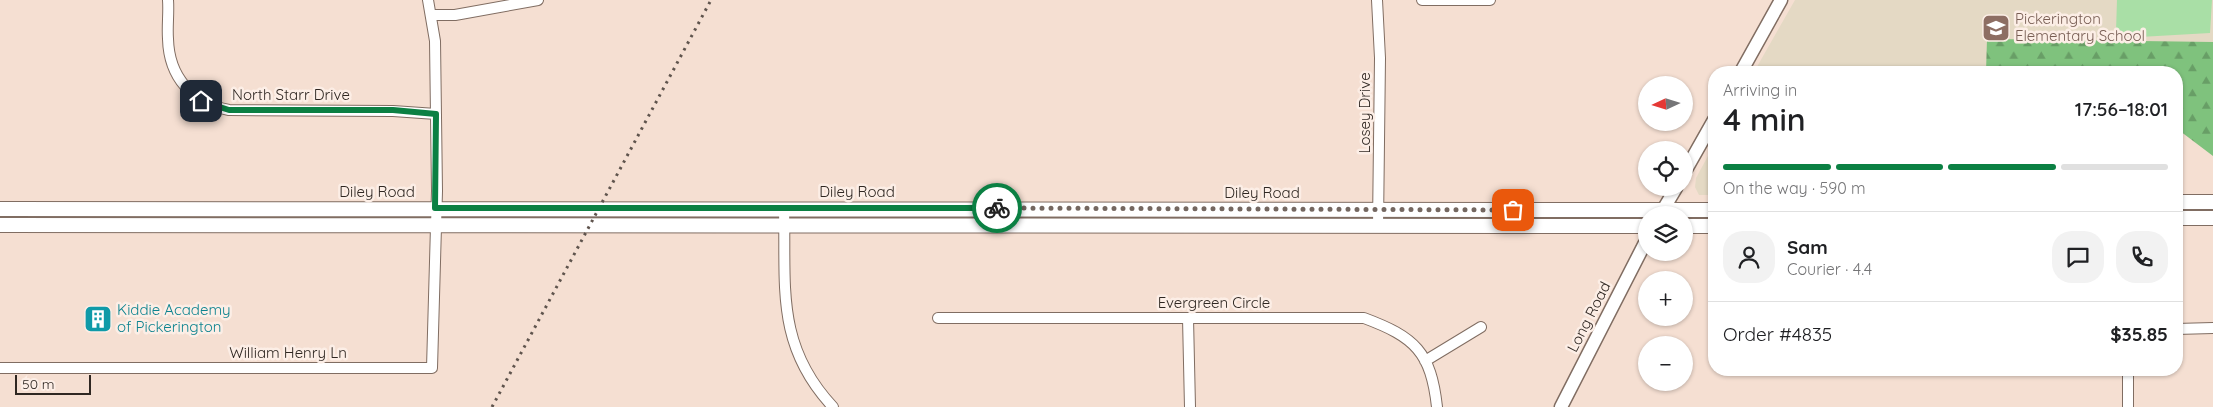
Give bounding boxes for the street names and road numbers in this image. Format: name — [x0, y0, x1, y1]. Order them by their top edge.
street label: Losey Drive — [1355, 72, 1374, 154]
street label: North Starr Drive — [232, 85, 350, 104]
street label: Diley Road — [339, 182, 415, 201]
street label: Diley Road — [819, 182, 895, 201]
street label: Diley Road — [1224, 183, 1300, 202]
street label: Long Road — [1563, 278, 1614, 355]
street label: Evergreen Circle — [1158, 293, 1270, 312]
street label: William Henry Ln — [229, 343, 347, 362]

